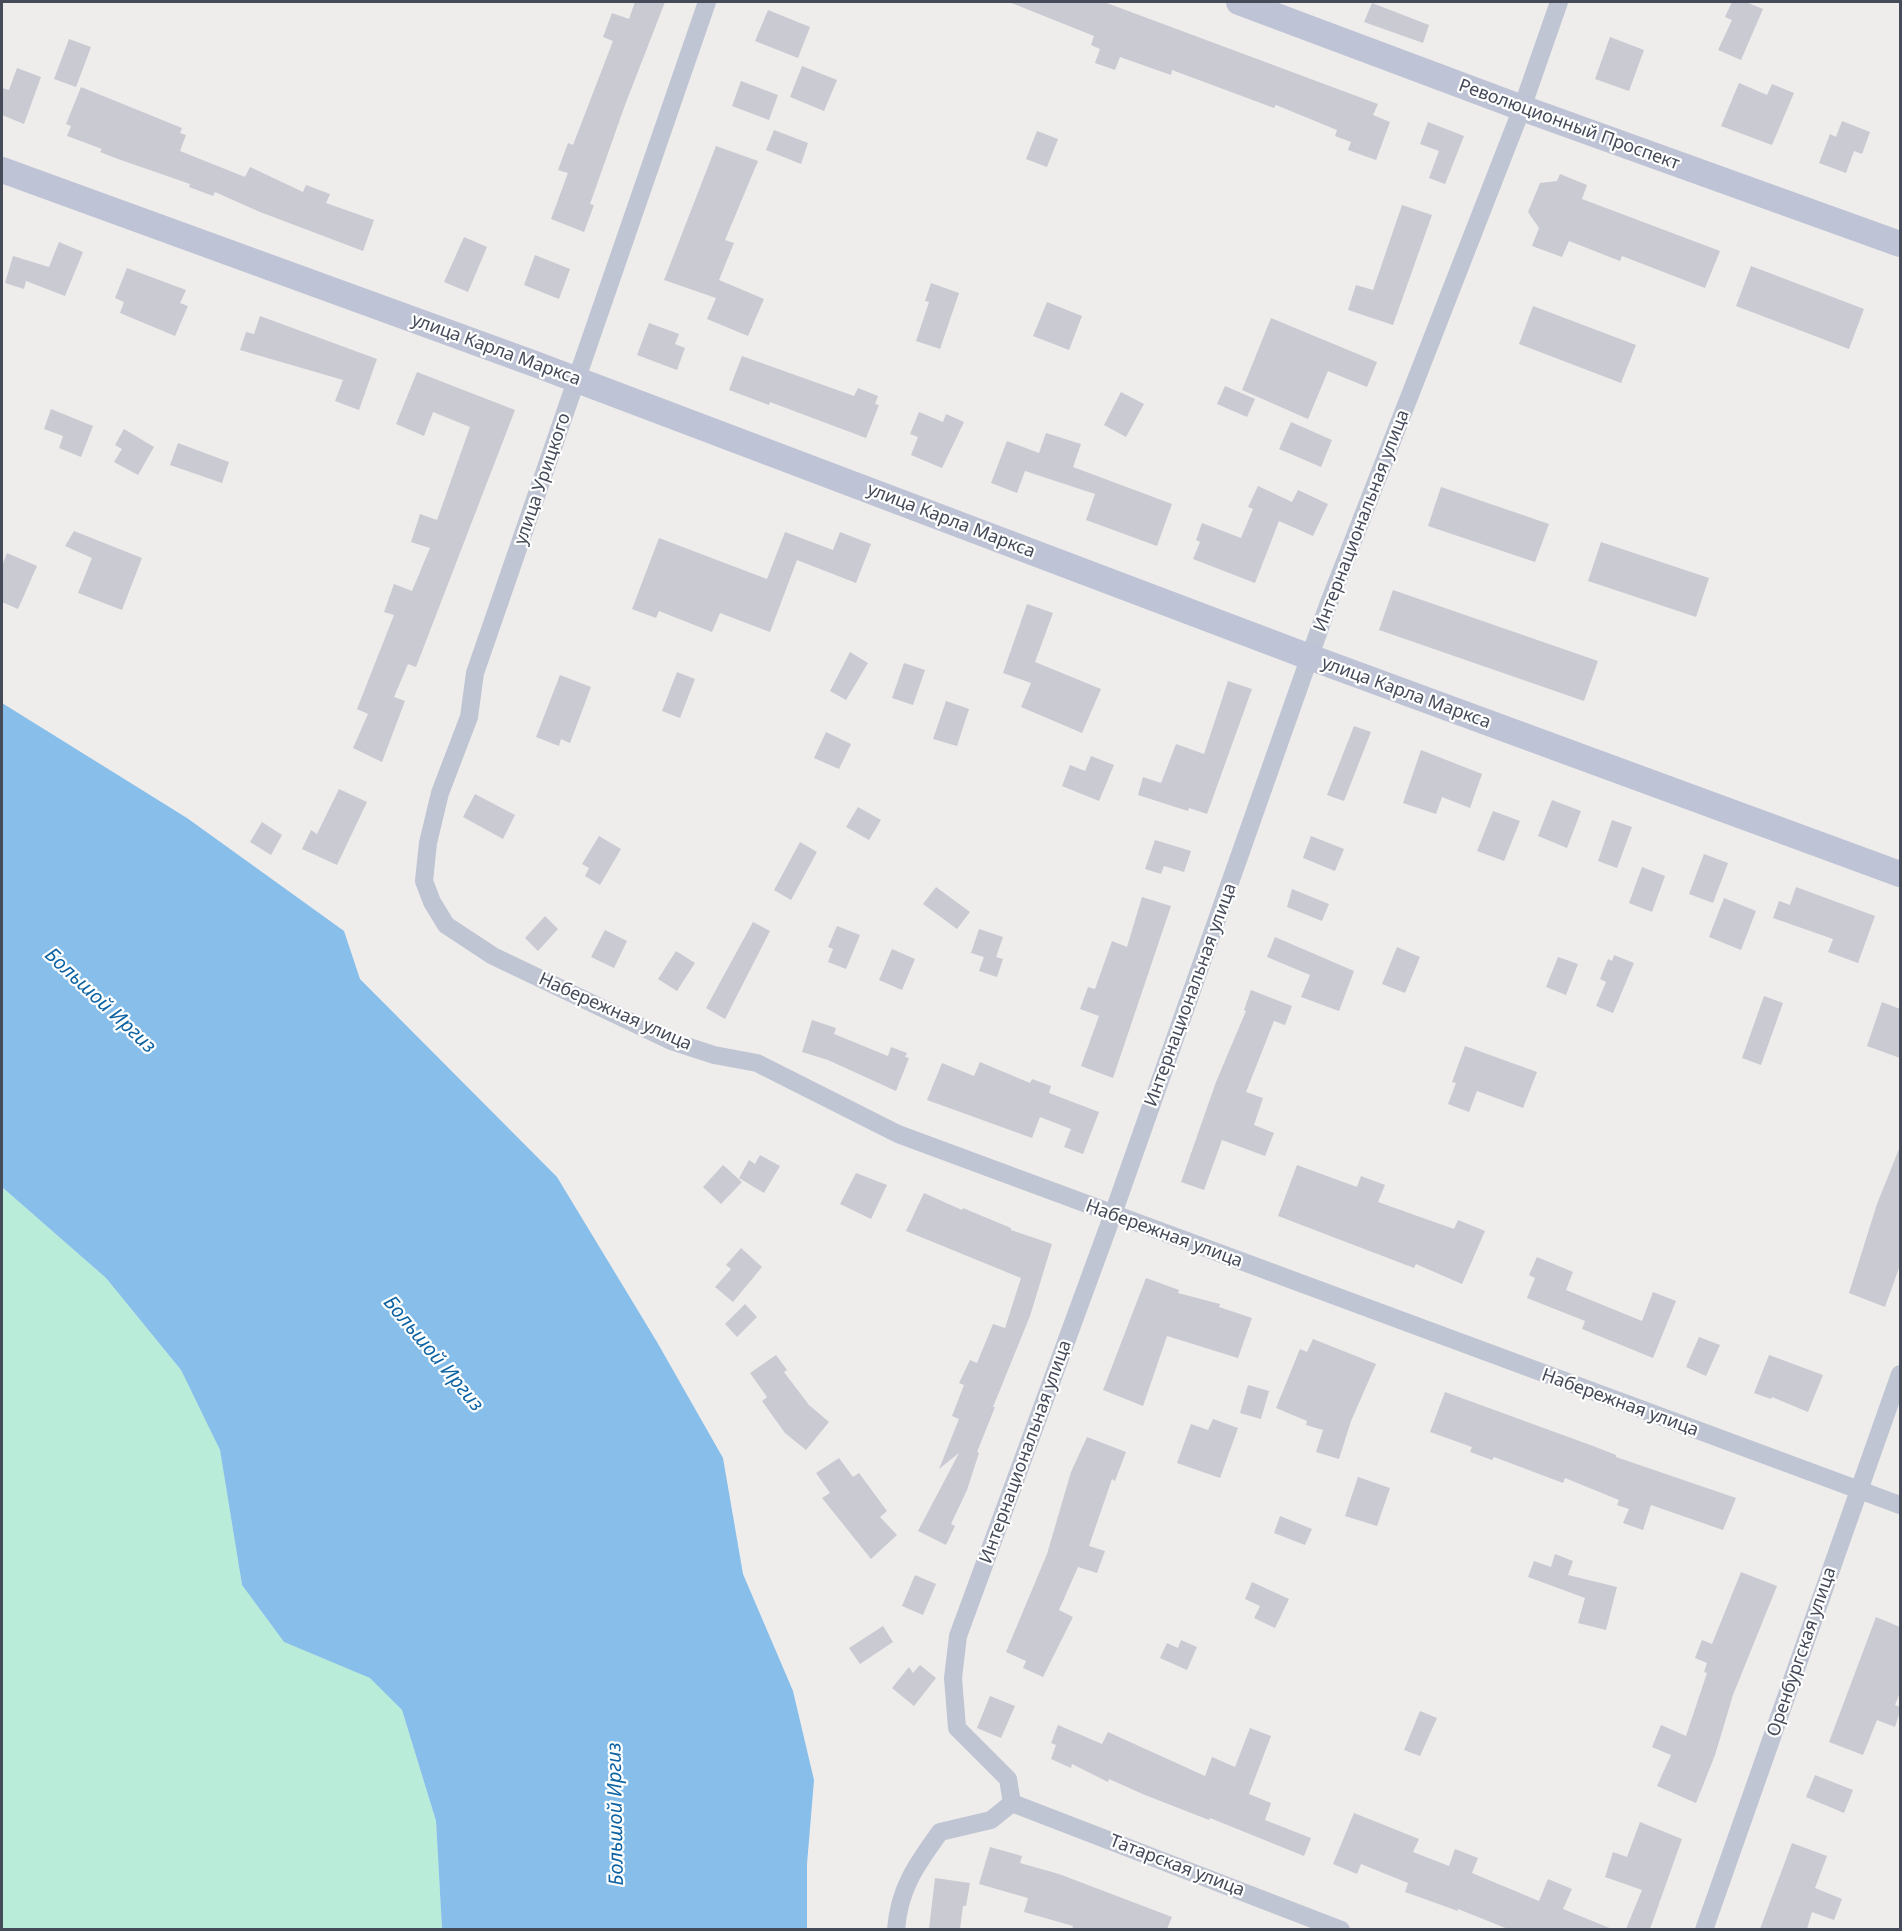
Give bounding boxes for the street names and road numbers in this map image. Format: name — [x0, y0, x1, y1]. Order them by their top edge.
street label: Революционный Проспект — [1456, 75, 1682, 175]
street label: улица Карла Маркса — [409, 309, 583, 391]
street label: Интернациональная улица — [1310, 407, 1414, 635]
street label: улица Урицкого — [510, 410, 576, 548]
street label: улица Карла Маркса — [864, 479, 1038, 563]
street label: улица Карла Маркса — [1319, 652, 1493, 734]
street label: Интернациональная улица — [1140, 880, 1242, 1110]
street label: Набережная улица — [535, 969, 695, 1055]
street label: Набережная улица — [1083, 1196, 1245, 1272]
street label: Интернациональная улица — [975, 1337, 1077, 1567]
street label: Набережная улица — [1539, 1365, 1701, 1441]
street label: Оренбургская улица — [1763, 1564, 1841, 1740]
street label: Татарская улица — [1107, 1830, 1247, 1902]

